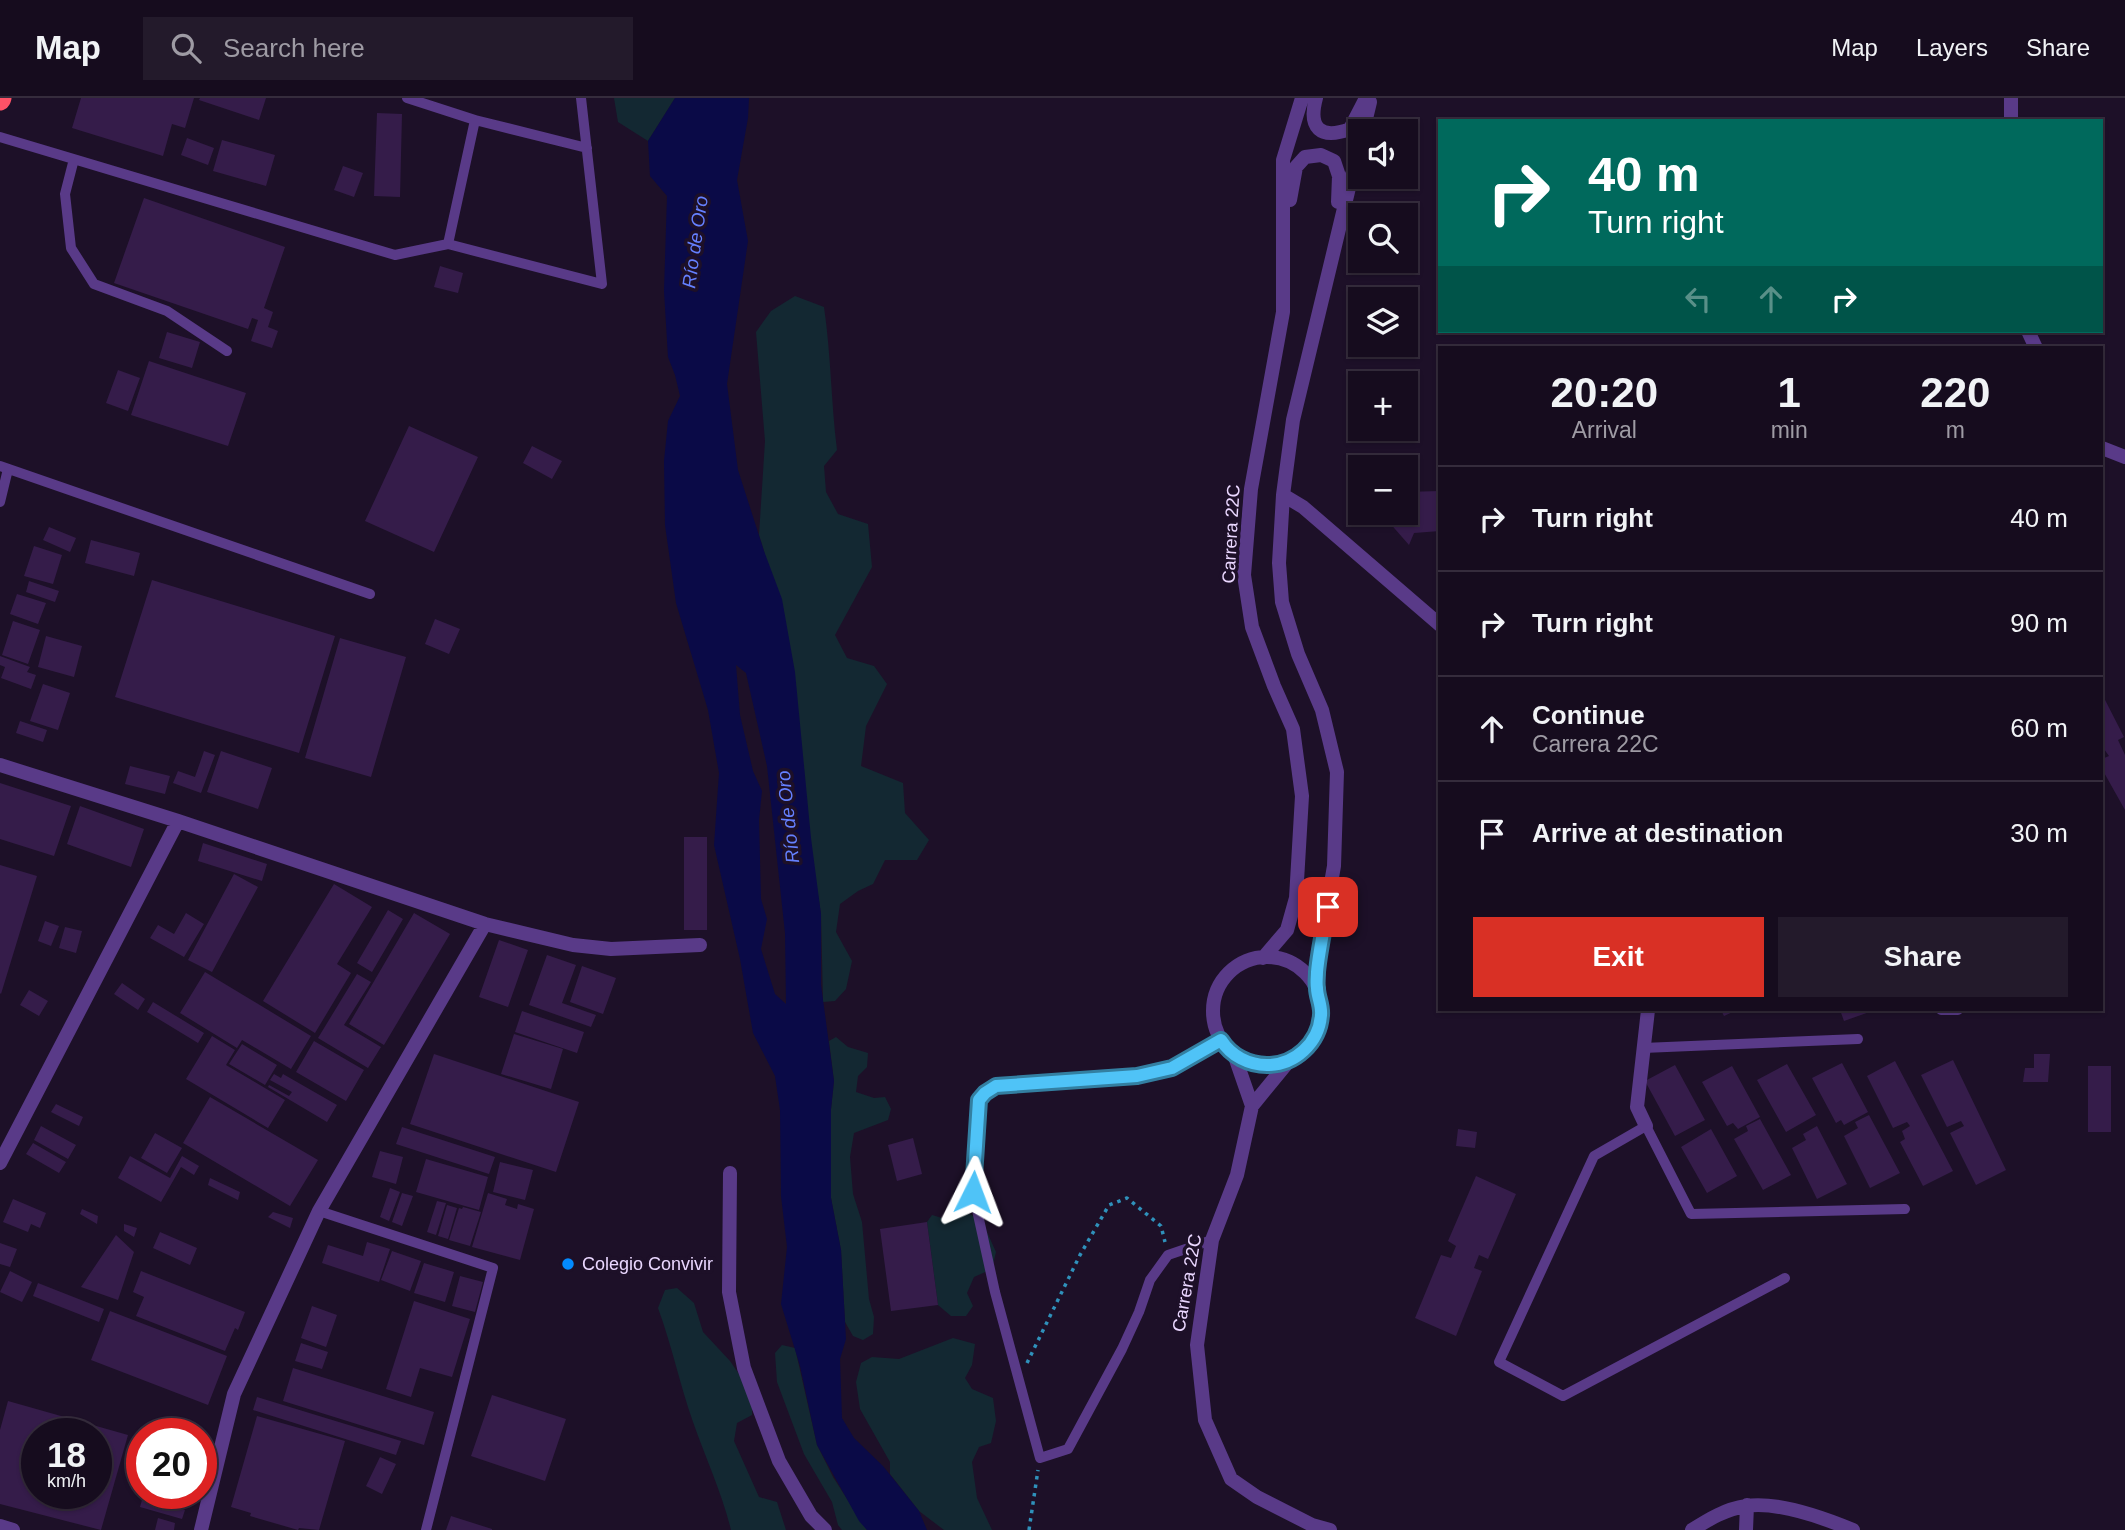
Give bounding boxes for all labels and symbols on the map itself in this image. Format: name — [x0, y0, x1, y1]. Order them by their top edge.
water label: Río de Oro — [678, 195, 712, 289]
street label: Carrera 22C — [1218, 484, 1244, 584]
water label: Río de Oro — [773, 770, 803, 864]
pin — [1298, 877, 1358, 937]
position arrow — [936, 1155, 1010, 1229]
street label: Carrera 22C — [1169, 1232, 1205, 1334]
place label: Colegio Convivir — [582, 1254, 713, 1274]
marker: Colegio Convivir — [560, 1256, 576, 1272]
speed limit sign: 20 — [126, 1418, 217, 1509]

